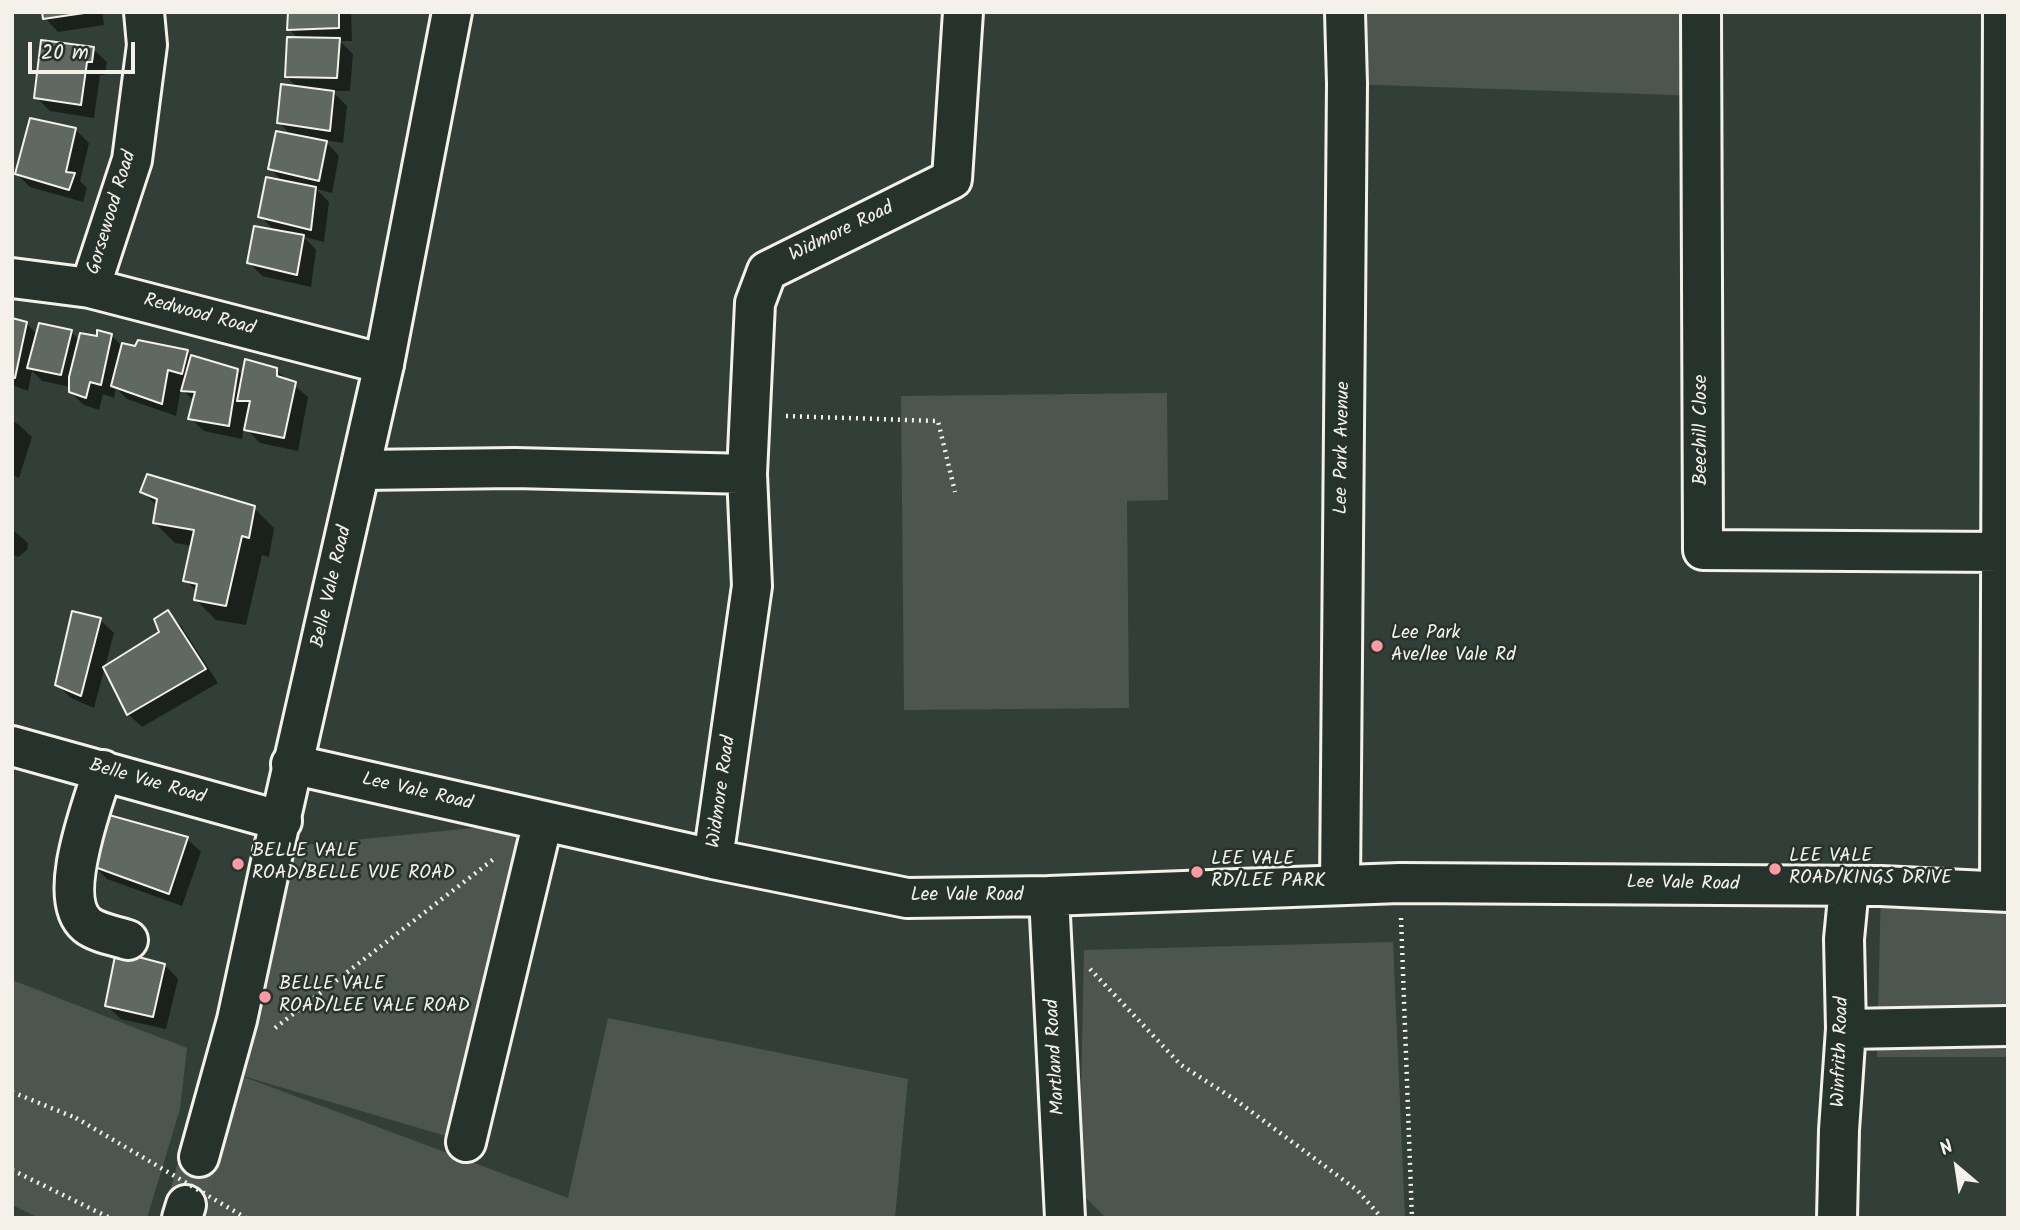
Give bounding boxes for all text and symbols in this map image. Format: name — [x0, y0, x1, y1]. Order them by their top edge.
scale bar — [32, 28, 138, 72]
text: 20 m — [41, 37, 89, 70]
street label: Gorsewood Road — [83, 148, 143, 278]
street label: Widmore Road — [786, 198, 898, 268]
street label: Redwood Road — [141, 290, 257, 342]
street label: Beechill Close — [1692, 375, 1714, 485]
street label: Lee Park Avenue — [1331, 381, 1357, 515]
street label: Belle Vale Road — [308, 524, 358, 650]
place label: Lee Park Ave/lee Vale Rd — [1391, 624, 1516, 668]
marker: Lee Park Ave/lee Vale Rd — [1369, 638, 1385, 654]
street label: Widmore Road — [704, 734, 742, 850]
street label: Belle Vue Road — [86, 756, 208, 810]
street label: Lee Vale Road — [359, 769, 475, 817]
place label: BELLE VALE ROAD/BELLE VUE ROAD — [252, 842, 455, 886]
place label: LEE VALE ROAD/KINGS DRIVE — [1789, 847, 1952, 891]
place label: LEE VALE RD/LEE PARK — [1211, 850, 1325, 894]
marker: BELLE VALE ROAD/BELLE VUE ROAD — [230, 856, 246, 872]
marker: LEE VALE ROAD/KINGS DRIVE — [1767, 861, 1783, 877]
marker: LEE VALE RD/LEE PARK — [1189, 864, 1205, 880]
street label: Lee Vale Road — [1626, 873, 1740, 897]
street label: Lee Vale Road — [910, 886, 1024, 908]
place label: BELLE VALE ROAD/LEE VALE ROAD — [279, 975, 470, 1019]
marker: BELLE VALE ROAD/LEE VALE ROAD — [257, 989, 273, 1005]
street label: Winfrith Road — [1829, 996, 1855, 1108]
street label: Martland Road — [1043, 998, 1071, 1116]
north arrow — [1922, 1132, 1992, 1202]
text: N — [1934, 1133, 1959, 1165]

